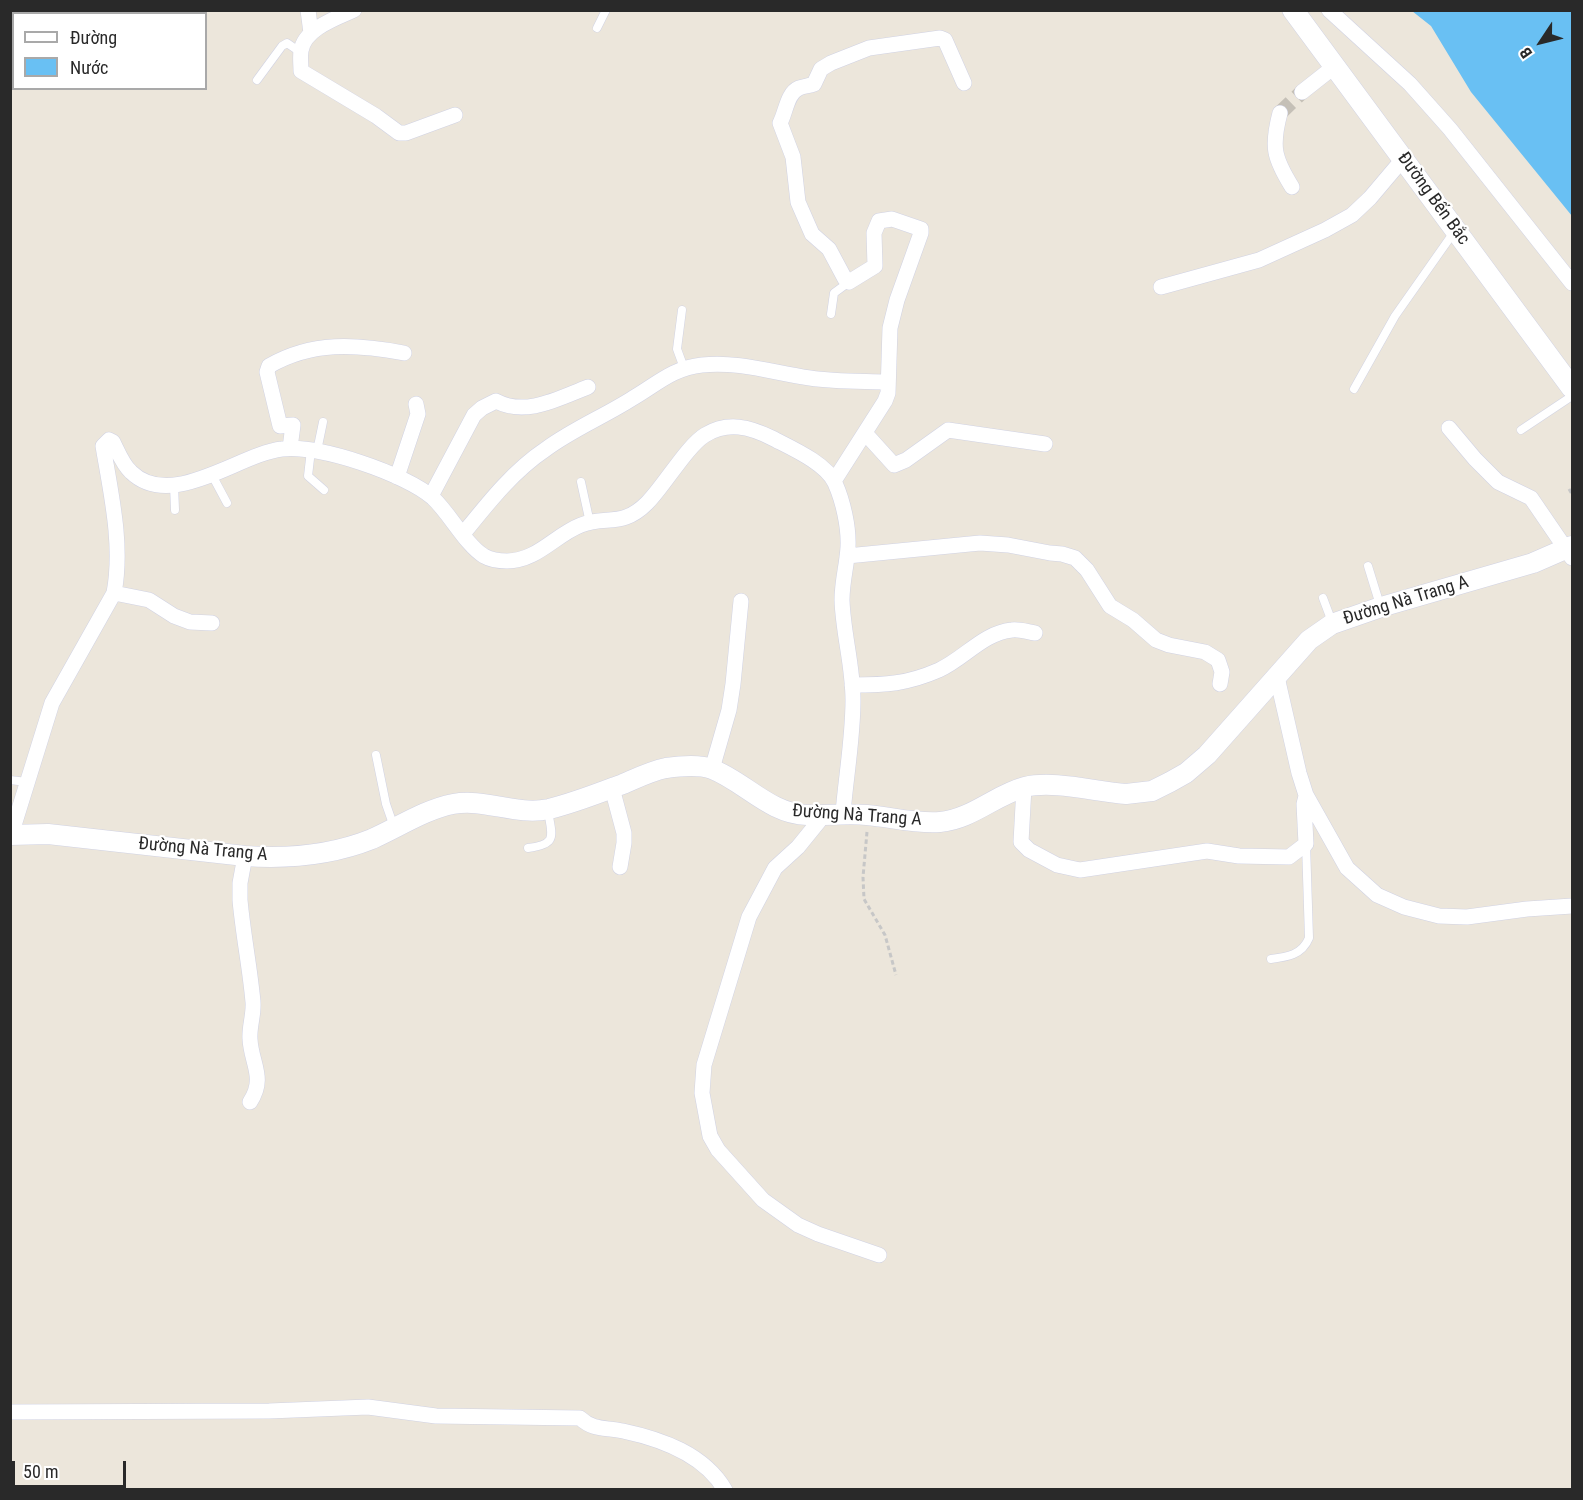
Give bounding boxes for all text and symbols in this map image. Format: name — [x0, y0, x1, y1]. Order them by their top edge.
legend — [12, 12, 207, 90]
north arrow — [1511, 12, 1571, 72]
text: Đường — [70, 27, 117, 48]
text: B — [1515, 43, 1536, 62]
text: Nước — [70, 57, 108, 78]
street label: Đường Bến Bắc — [1392, 149, 1474, 249]
street label: Đường Nà Trang A — [1341, 572, 1471, 630]
street label: Đường Nà Trang A — [792, 801, 922, 831]
street label: Đường Nà Trang A — [137, 834, 269, 866]
scale bar — [15, 1449, 129, 1487]
text: 50 m — [23, 1461, 58, 1482]

